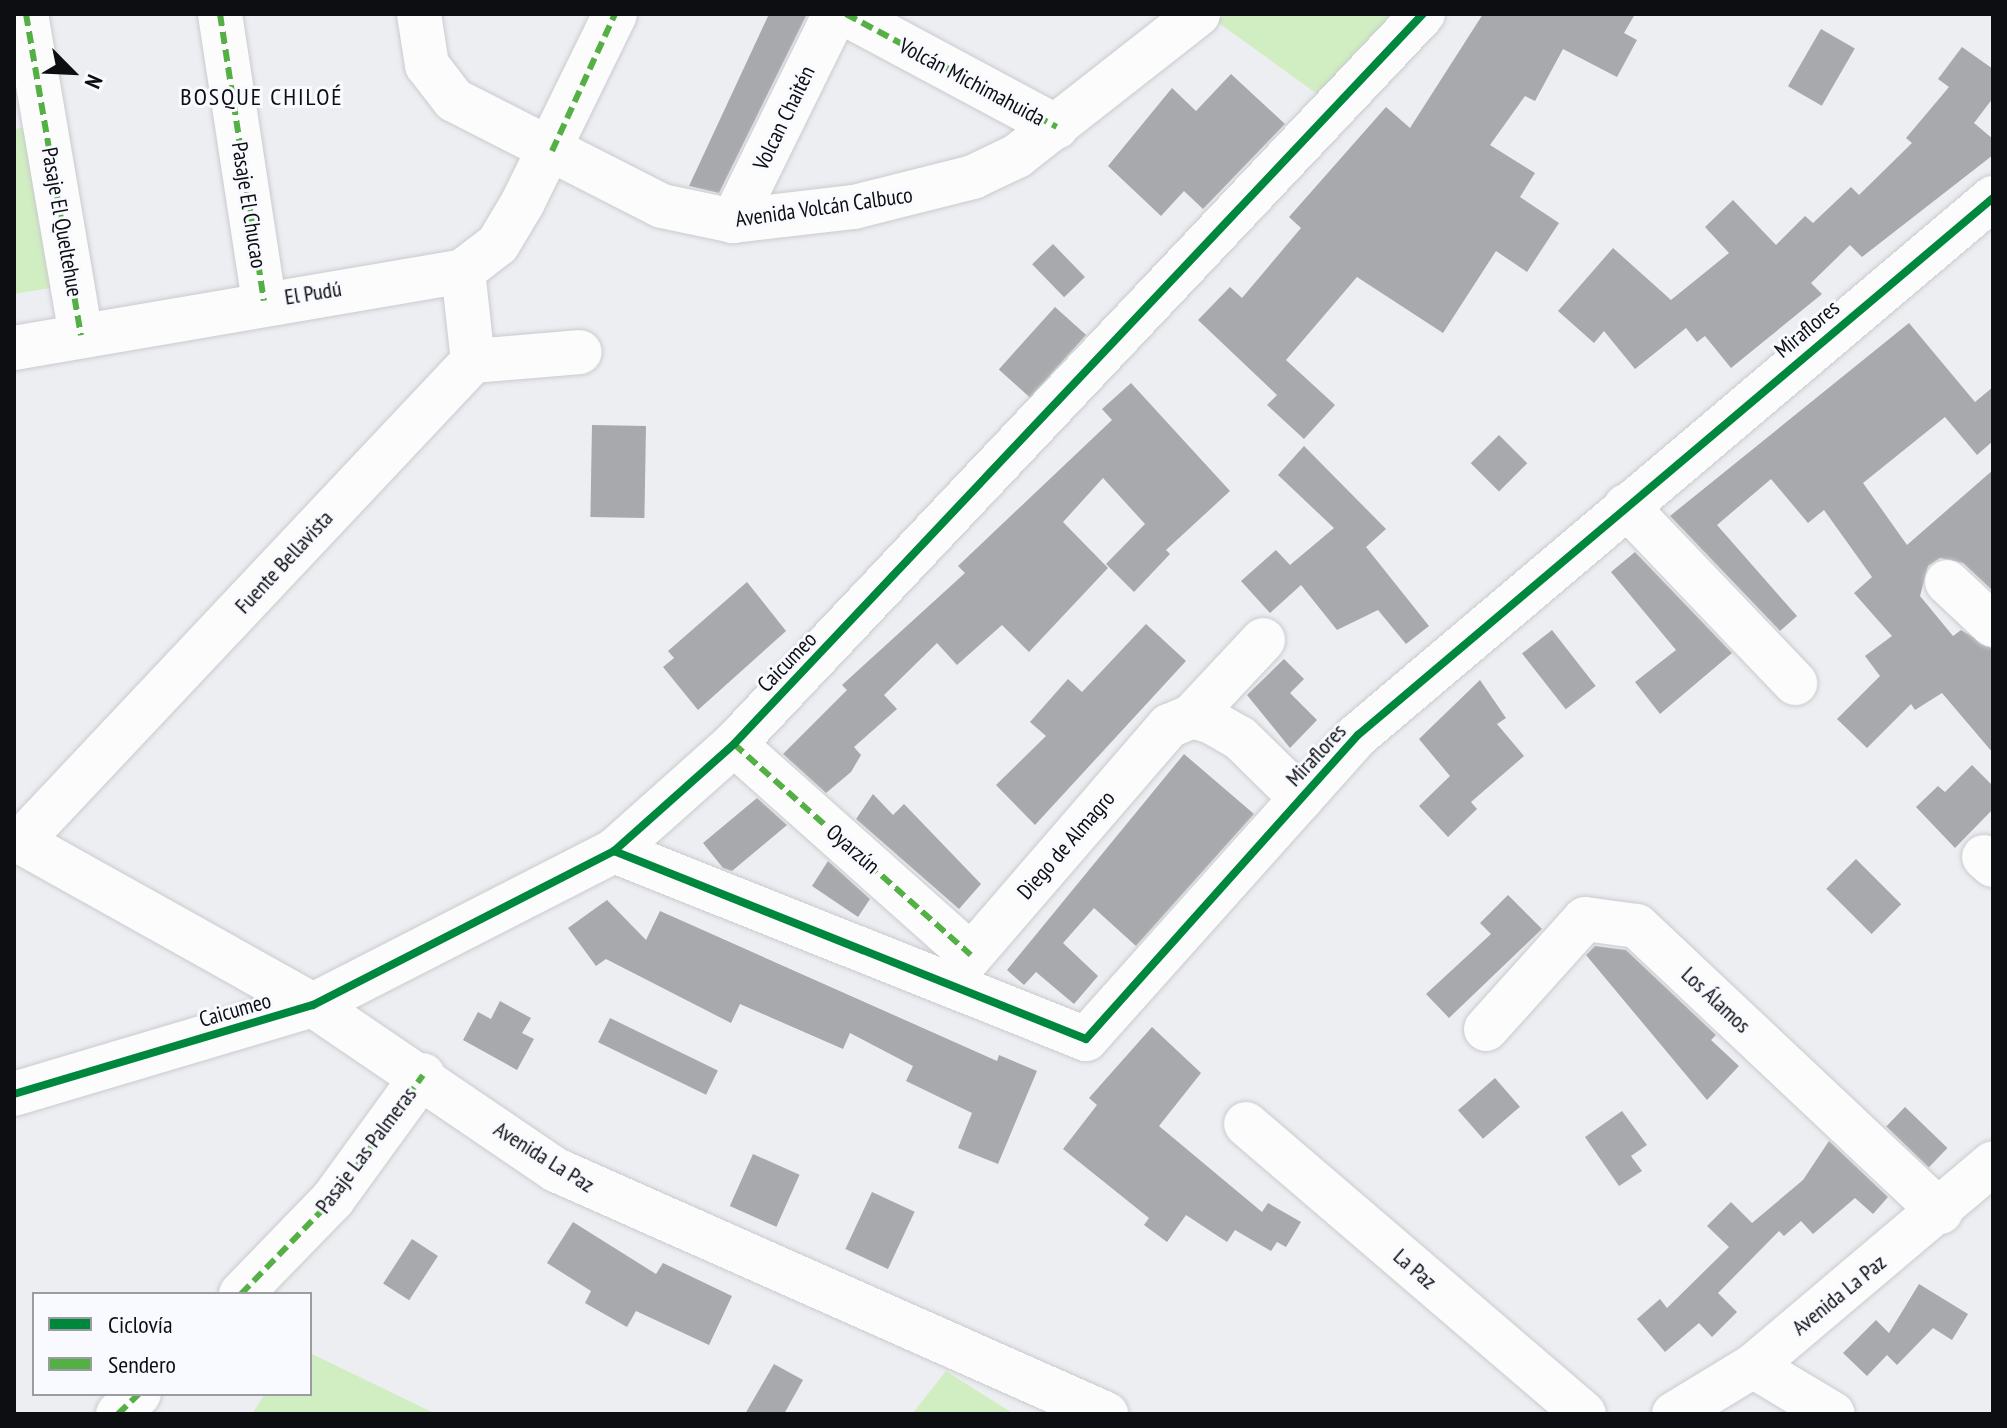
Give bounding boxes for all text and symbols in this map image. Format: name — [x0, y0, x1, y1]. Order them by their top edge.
north arrow — [32, 32, 112, 112]
street label: Volcán Michimahuida — [895, 33, 1049, 131]
street label: Volcan Chaitén — [747, 62, 821, 174]
text: N — [79, 71, 109, 93]
district label: BOSQUE CHILOÉ — [180, 83, 344, 111]
street label: Pasaje El Chucao — [226, 140, 272, 270]
street label: Pasaje El Queltehue — [36, 145, 88, 299]
street label: Avenida Volcán Calbuco — [733, 181, 915, 233]
street label: El Pudú — [283, 275, 343, 311]
street label: Miraflores — [1769, 294, 1845, 364]
street label: Fuente Bellavista — [230, 505, 338, 619]
street label: Caicumeo — [752, 626, 822, 698]
street label: Miraflores — [1280, 718, 1352, 792]
street label: Diego de Almagro — [1011, 785, 1121, 905]
street label: Oyarzún — [821, 819, 885, 879]
street label: Los Álamos — [1676, 961, 1756, 1039]
street label: Caicumeo — [196, 987, 274, 1033]
street label: Pasaje Las Palmeras — [310, 1082, 422, 1218]
street label: Avenida La Paz — [489, 1116, 599, 1198]
street label: La Paz — [1388, 1243, 1442, 1295]
street label: Avenida La Paz — [1787, 1249, 1891, 1341]
legend — [32, 1292, 312, 1396]
text: Ciclovía — [108, 1309, 173, 1340]
text: Sendero — [108, 1349, 176, 1380]

